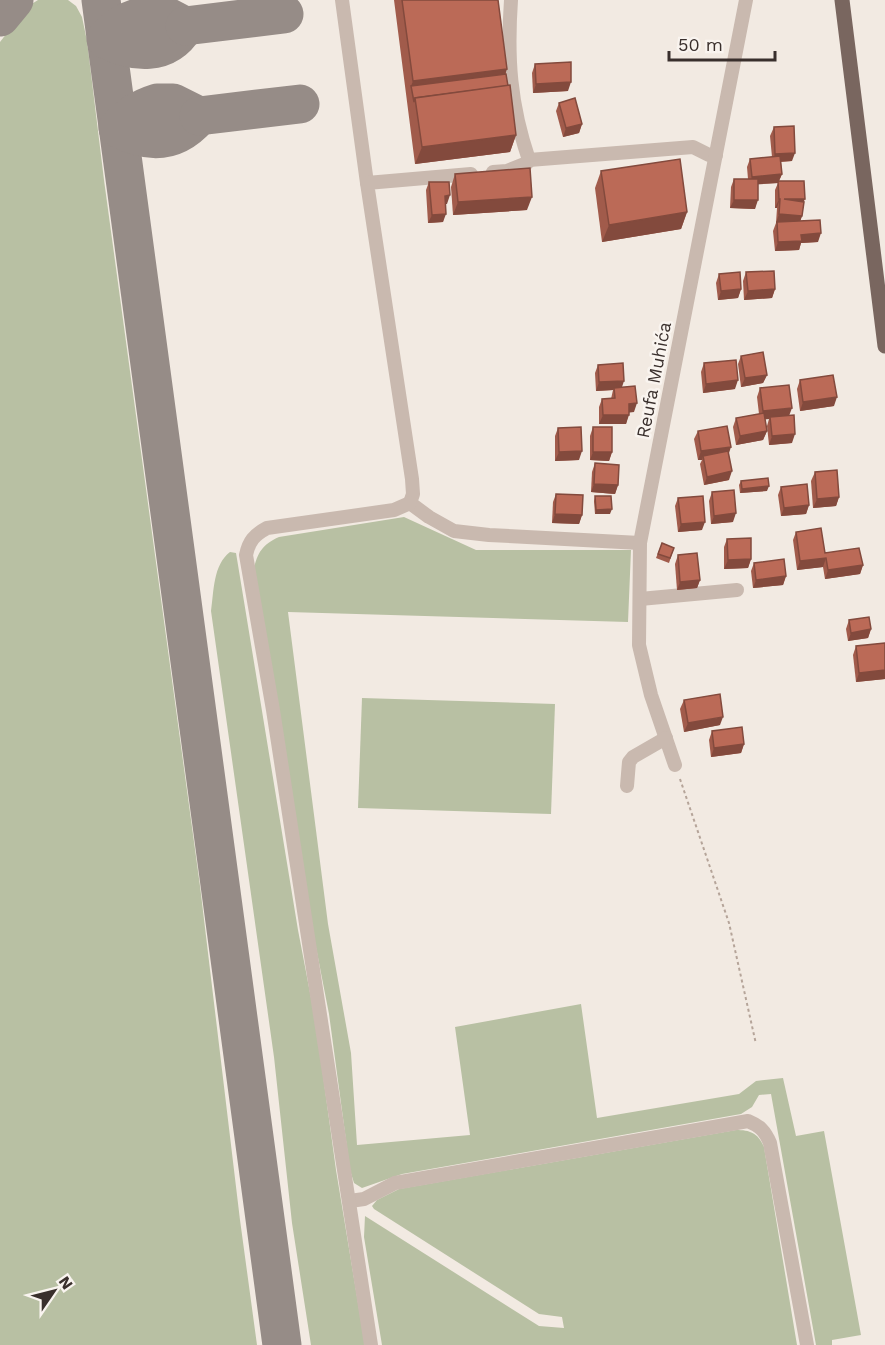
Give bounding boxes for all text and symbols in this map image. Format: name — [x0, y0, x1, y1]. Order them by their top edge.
scale bar — [669, 24, 776, 62]
text: 50 m — [678, 34, 723, 55]
street label: Reufa Muhića — [632, 320, 675, 440]
north arrow — [24, 1261, 84, 1321]
text: N — [55, 1272, 77, 1293]

